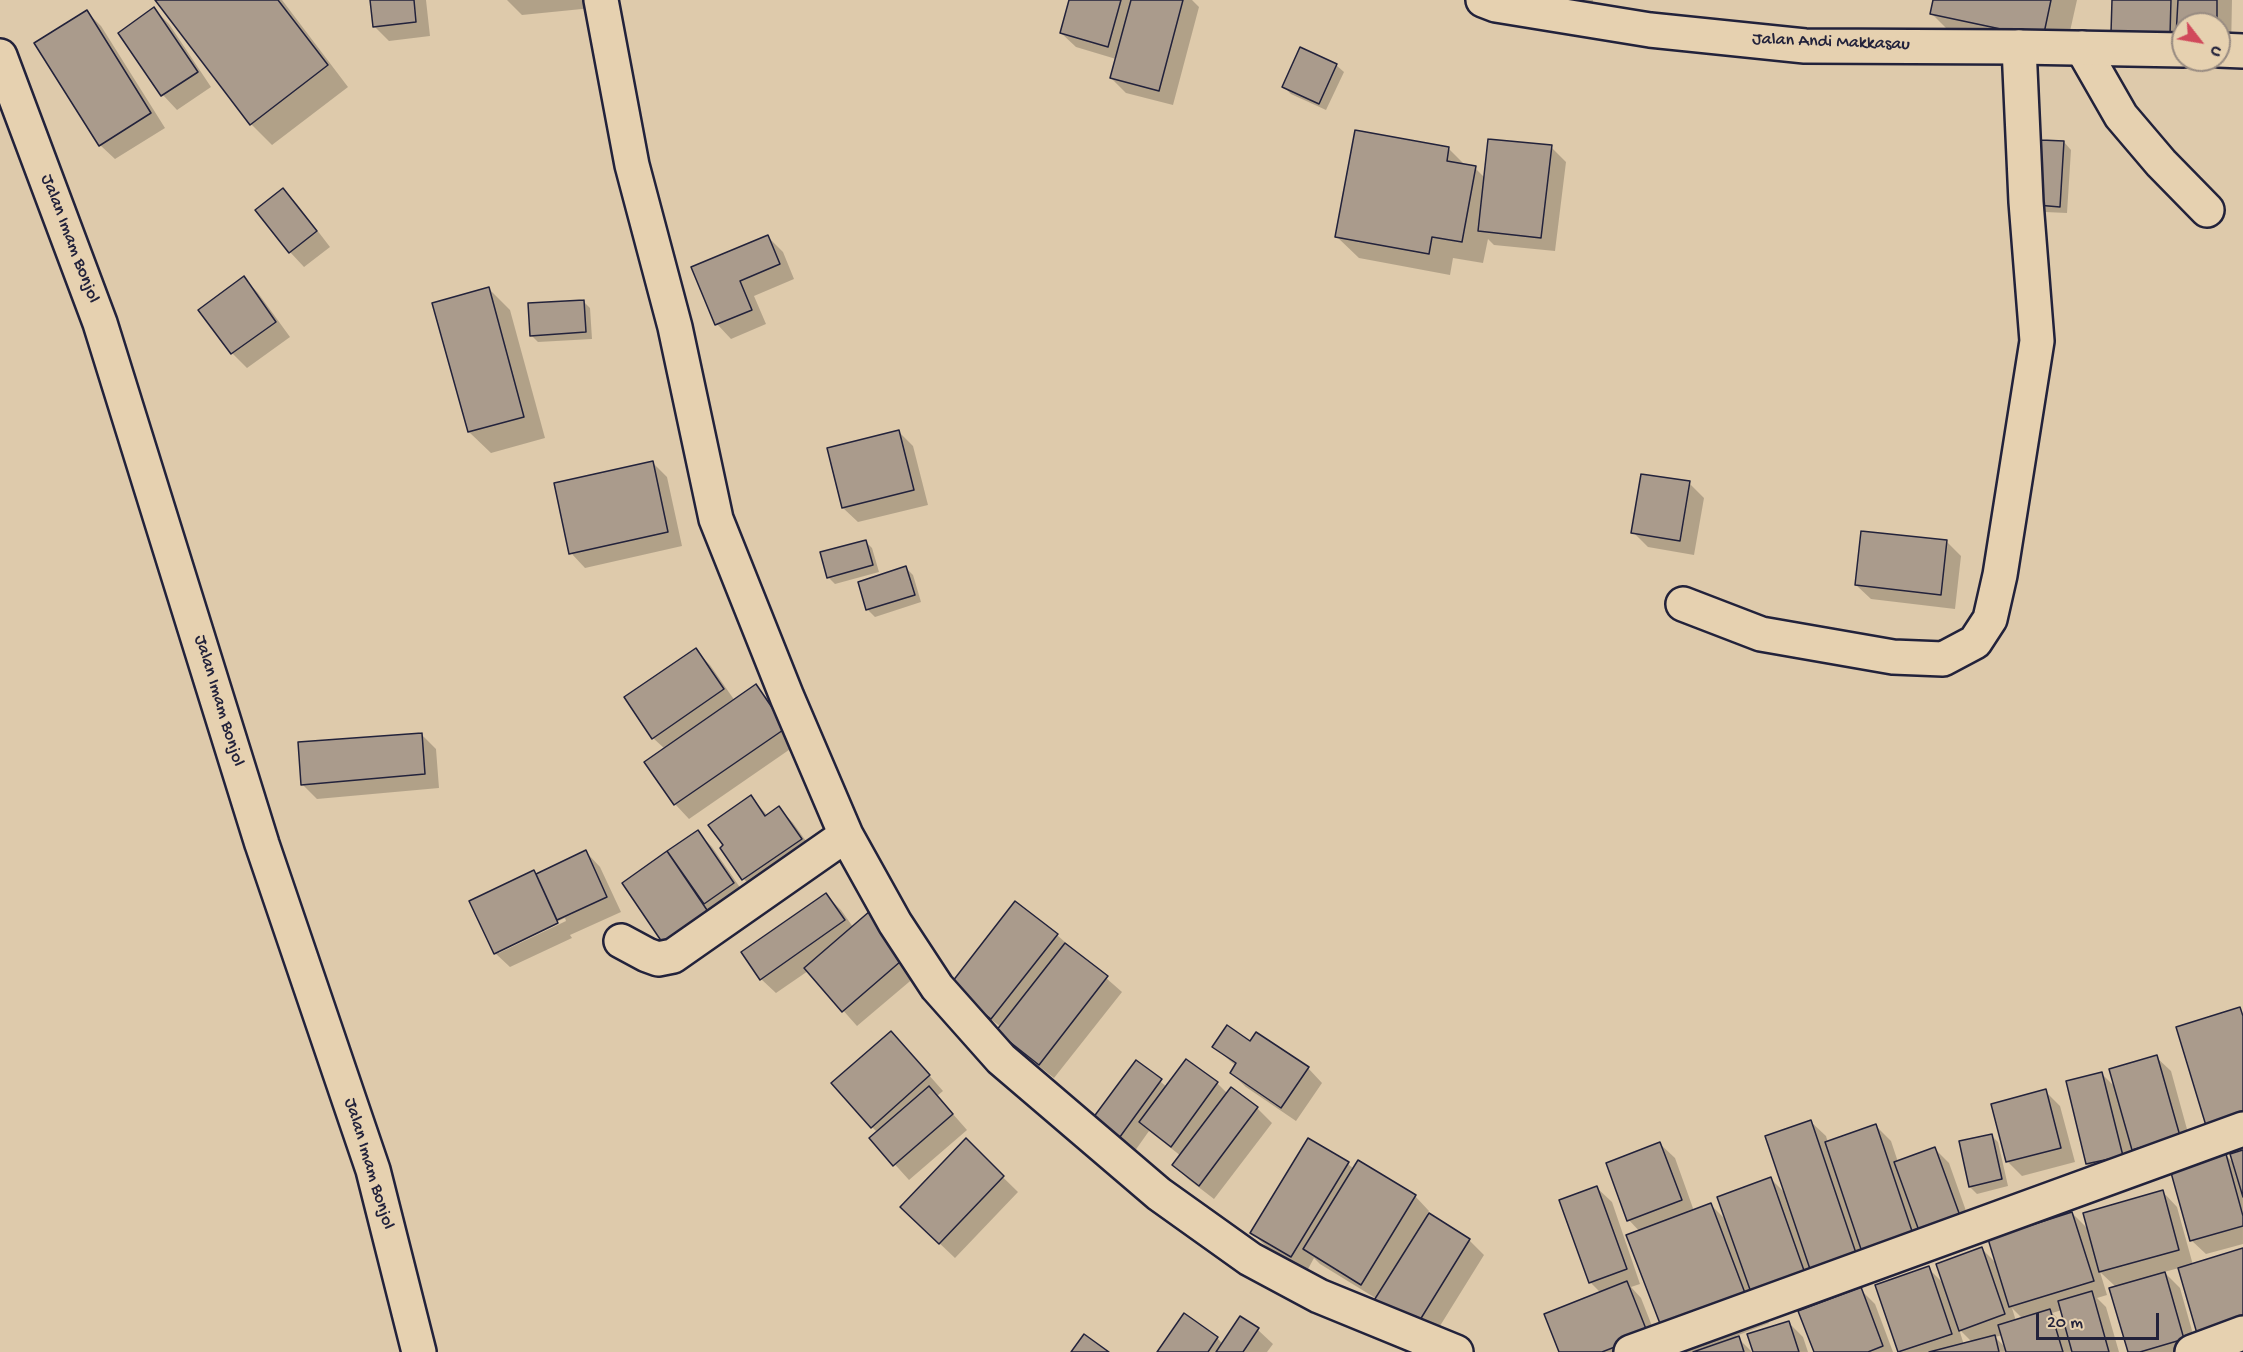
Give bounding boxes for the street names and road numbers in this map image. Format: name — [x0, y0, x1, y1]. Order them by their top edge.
street label: Jalan Andi Makkasau — [1752, 29, 1910, 57]
street label: Jalan Imam Bonjol — [35, 172, 103, 306]
street label: Jalan Imam Bonjol — [188, 633, 248, 769]
street label: Jalan Imam Bonjol — [338, 1096, 398, 1232]

